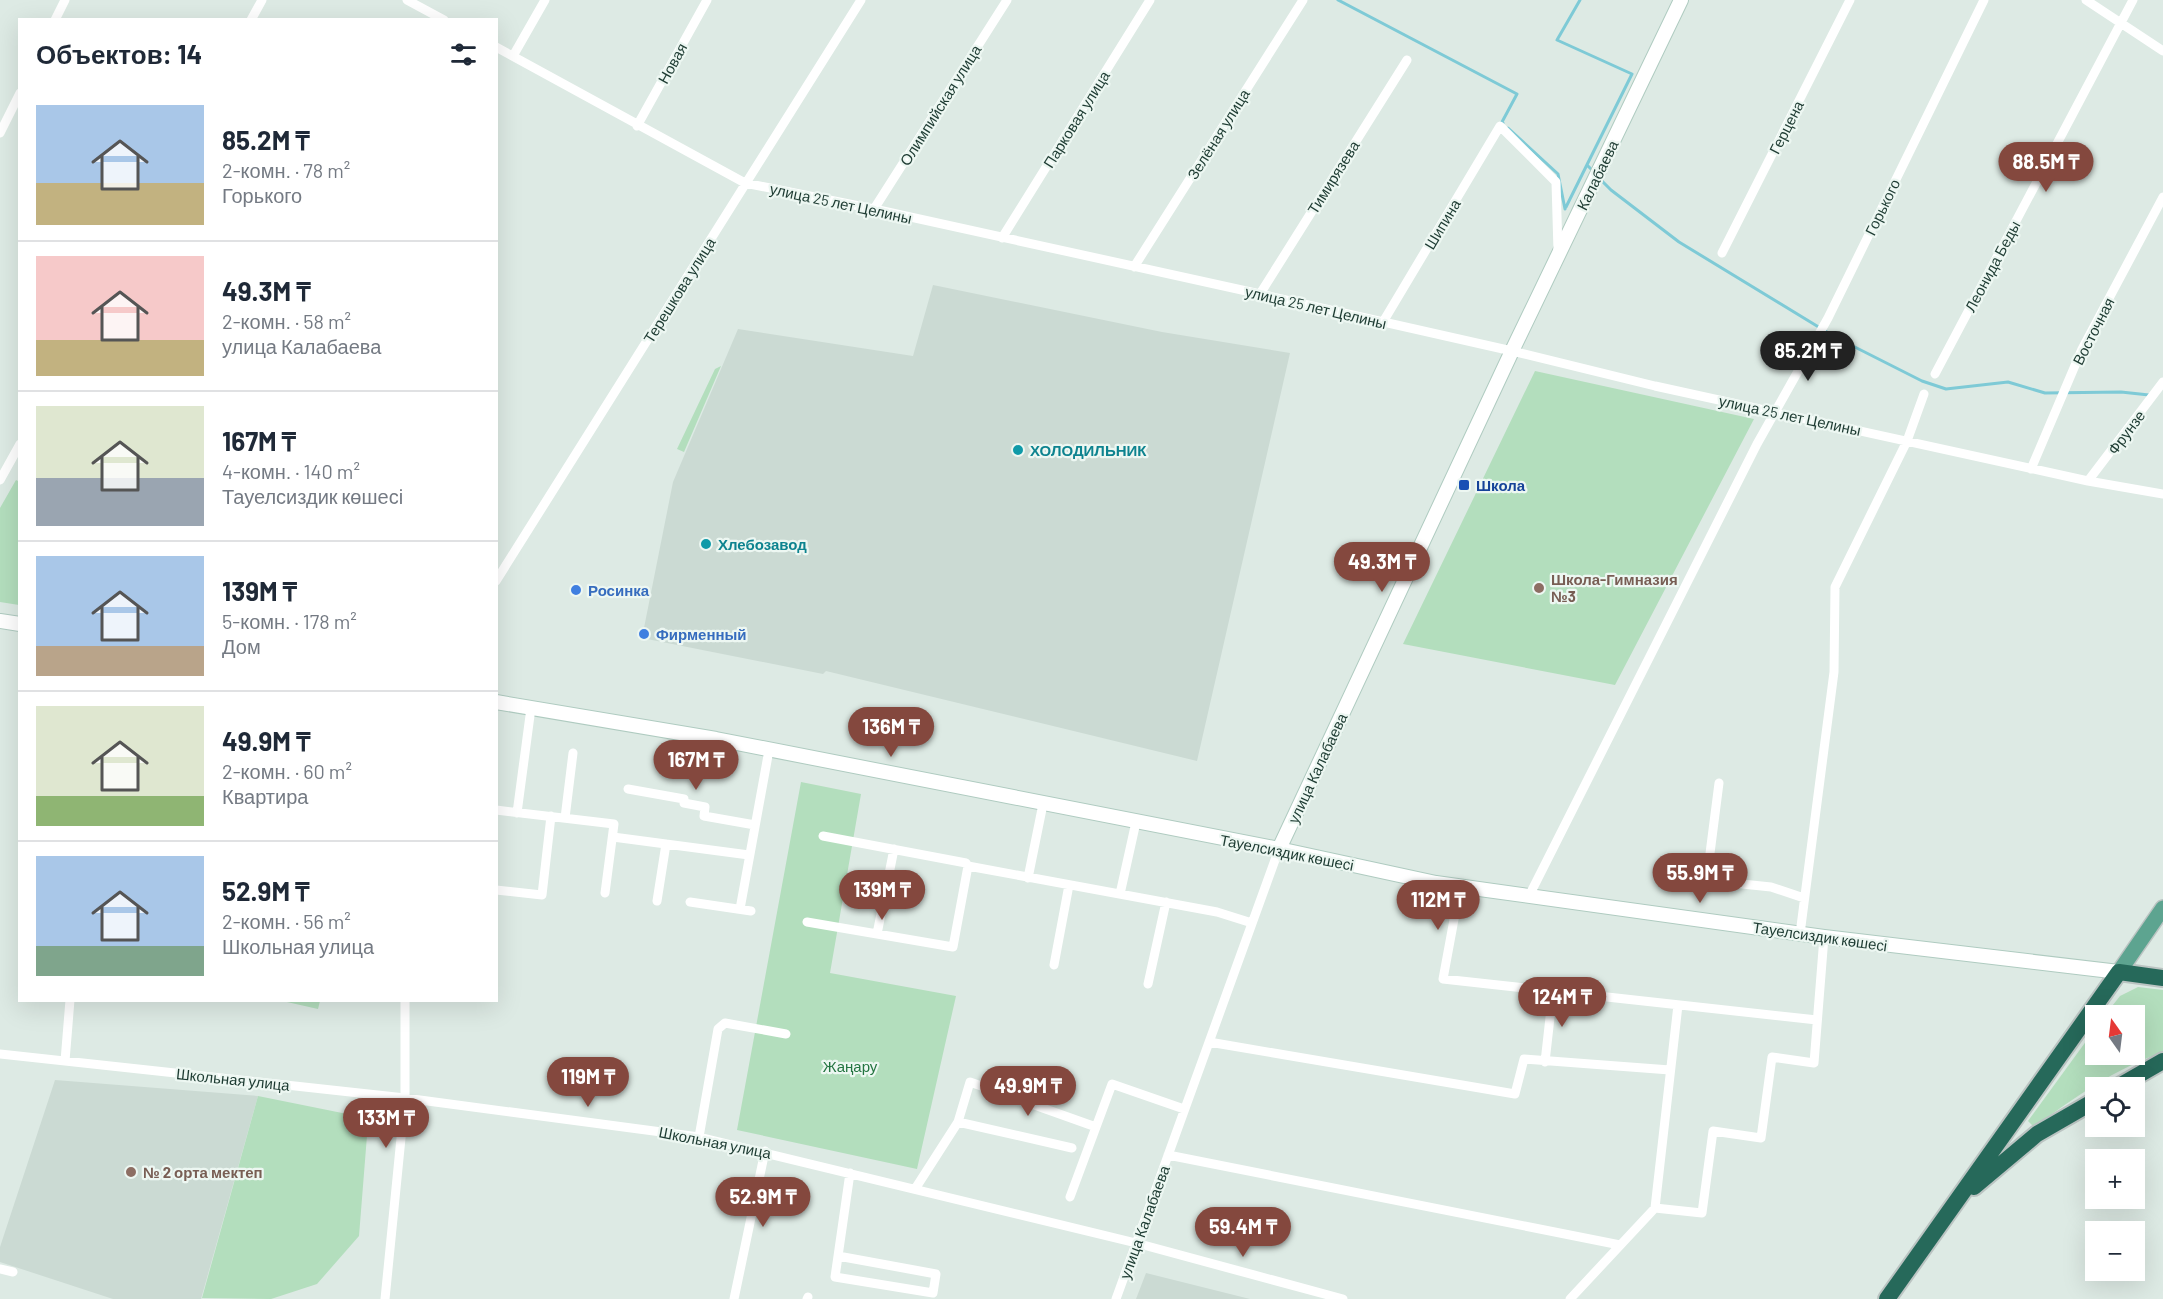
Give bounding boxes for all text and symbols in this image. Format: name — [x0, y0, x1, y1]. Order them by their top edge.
text: Объектов: 14 — [36, 38, 202, 69]
icon: filters — [447, 38, 480, 71]
street label: Новая — [654, 40, 690, 86]
street label: Олимпийская улица — [896, 41, 985, 169]
street label: Парковая улица — [1039, 67, 1113, 171]
street label: Зелёная улица — [1183, 85, 1253, 182]
street label: Герцена — [1765, 97, 1807, 157]
text: 85.2M ₸ — [222, 124, 310, 155]
icon: home — [84, 129, 156, 201]
street label: Тимирязева — [1303, 136, 1363, 217]
street label: Калабаева — [1572, 137, 1622, 213]
pin: 88.5M ₸ — [1991, 142, 2101, 193]
text: 88.5M ₸ — [2012, 149, 2080, 173]
text: 2-комн. · 78 m² — [222, 158, 350, 182]
street label: Горького — [1861, 176, 1903, 238]
street label: улица 25 лет Целины — [768, 179, 914, 227]
text: Горького — [222, 183, 302, 207]
street label: Шипина — [1420, 195, 1464, 252]
street label: Леонида Беды — [1960, 217, 2024, 315]
street label: Терешкова улица — [639, 233, 719, 346]
text: 49.3M ₸ — [222, 275, 311, 306]
icon: home — [84, 280, 156, 352]
street label: улица 25 лет Целины — [1244, 282, 1388, 332]
street label: Восточная — [2068, 294, 2118, 368]
text: 2-комн. · 58 m² — [222, 309, 351, 333]
pin: 85.2M ₸ — [1753, 331, 1863, 382]
text: улица Калабаева — [222, 334, 381, 358]
text: 85.2M ₸ — [1774, 338, 1842, 362]
street label: улица 25 лет Целины — [1717, 391, 1863, 439]
street label: Фрунзе — [2104, 406, 2148, 458]
text: 167M ₸ — [222, 425, 296, 456]
icon: home — [84, 430, 156, 502]
place label: ХОЛОДИЛЬНИК — [1030, 441, 1147, 459]
marker: ХОЛОДИЛЬНИК — [1011, 443, 1025, 457]
text: 4-комн. · 140 m² — [222, 459, 360, 483]
place label: Школа — [1476, 476, 1526, 494]
marker: Школа — [1457, 478, 1471, 492]
text: Тауелсиздик көшесі — [222, 484, 403, 508]
place label: Хлебозавод — [718, 535, 807, 553]
marker: Хлебозавод — [699, 537, 713, 551]
pin: 49.3M ₸ — [1327, 542, 1437, 593]
text: 49.3M ₸ — [1348, 549, 1416, 573]
place label: Школа-Гимназия №3 — [1551, 570, 1678, 605]
text: 139M ₸ — [222, 575, 297, 606]
icon: home — [84, 580, 156, 652]
place label: Росинка — [588, 581, 650, 599]
marker: Школа-Гимназия №3 — [1532, 581, 1546, 595]
marker: Росинка — [569, 583, 583, 597]
text: 5-комн. · 178 m² — [222, 609, 357, 633]
place label: Фирменный — [656, 625, 747, 643]
marker: Фирменный — [637, 627, 651, 641]
text: Дом — [222, 634, 261, 658]
pin: 136M ₸ — [842, 707, 940, 758]
street label: улица Калабаева — [1284, 709, 1351, 826]
text: 136M ₸ — [862, 714, 920, 738]
text: 49.9M ₸ — [222, 725, 310, 756]
icon: home — [84, 730, 156, 802]
pin: 167M ₸ — [647, 740, 745, 791]
text: 167M ₸ — [668, 747, 724, 771]
text: 2-комн. · 60 m² — [222, 759, 352, 783]
text: Квартира — [222, 784, 308, 808]
street label: Тауелсиздик көшесі — [1219, 830, 1355, 874]
pin: 55.9M ₸ — [1645, 853, 1755, 904]
text: 55.9M ₸ — [1667, 860, 1733, 884]
pin: 139M ₸ — [833, 870, 931, 921]
text: 52.9M ₸ — [222, 875, 309, 906]
text: 139M ₸ — [853, 877, 911, 901]
icon: home — [84, 880, 156, 952]
pin: 112M ₸ — [1389, 880, 1487, 931]
text: 112M ₸ — [1411, 887, 1465, 911]
text: 2-комн. · 56 m² — [222, 909, 351, 933]
street label: Тауелсиздик көшесі — [1751, 918, 1889, 954]
text: Школьная улица — [222, 934, 374, 958]
pin: 124M ₸ — [1513, 977, 1611, 1028]
text: 124M ₸ — [1532, 984, 1592, 1008]
north arrow — [2085, 1005, 2145, 1065]
map controls — [2085, 1005, 2145, 1281]
pin: 119M ₸ — [539, 1057, 637, 1108]
park label: Жаңару — [823, 1057, 878, 1075]
street label: Школьная улица — [175, 1064, 291, 1094]
text: 119M ₸ — [561, 1064, 615, 1088]
pin: 49.9M ₸ — [973, 1066, 1083, 1117]
text: 49.9M ₸ — [994, 1073, 1062, 1097]
button: locate — [2085, 1077, 2145, 1137]
pin: 133M ₸ — [337, 1098, 435, 1149]
text: 133M ₸ — [357, 1105, 415, 1129]
street label: Школьная улица — [657, 1122, 773, 1162]
button: + — [2085, 1149, 2145, 1209]
street label: улица Калабаева — [1115, 1162, 1173, 1281]
place label: № 2 орта мектеп — [143, 1163, 263, 1181]
marker: № 2 орта мектеп — [124, 1165, 138, 1179]
pin: 52.9M ₸ — [708, 1177, 818, 1228]
text: 52.9M ₸ — [729, 1184, 797, 1208]
pin: 59.4M ₸ — [1188, 1207, 1298, 1258]
text: 59.4M ₸ — [1209, 1214, 1277, 1238]
button: − — [2085, 1221, 2145, 1281]

